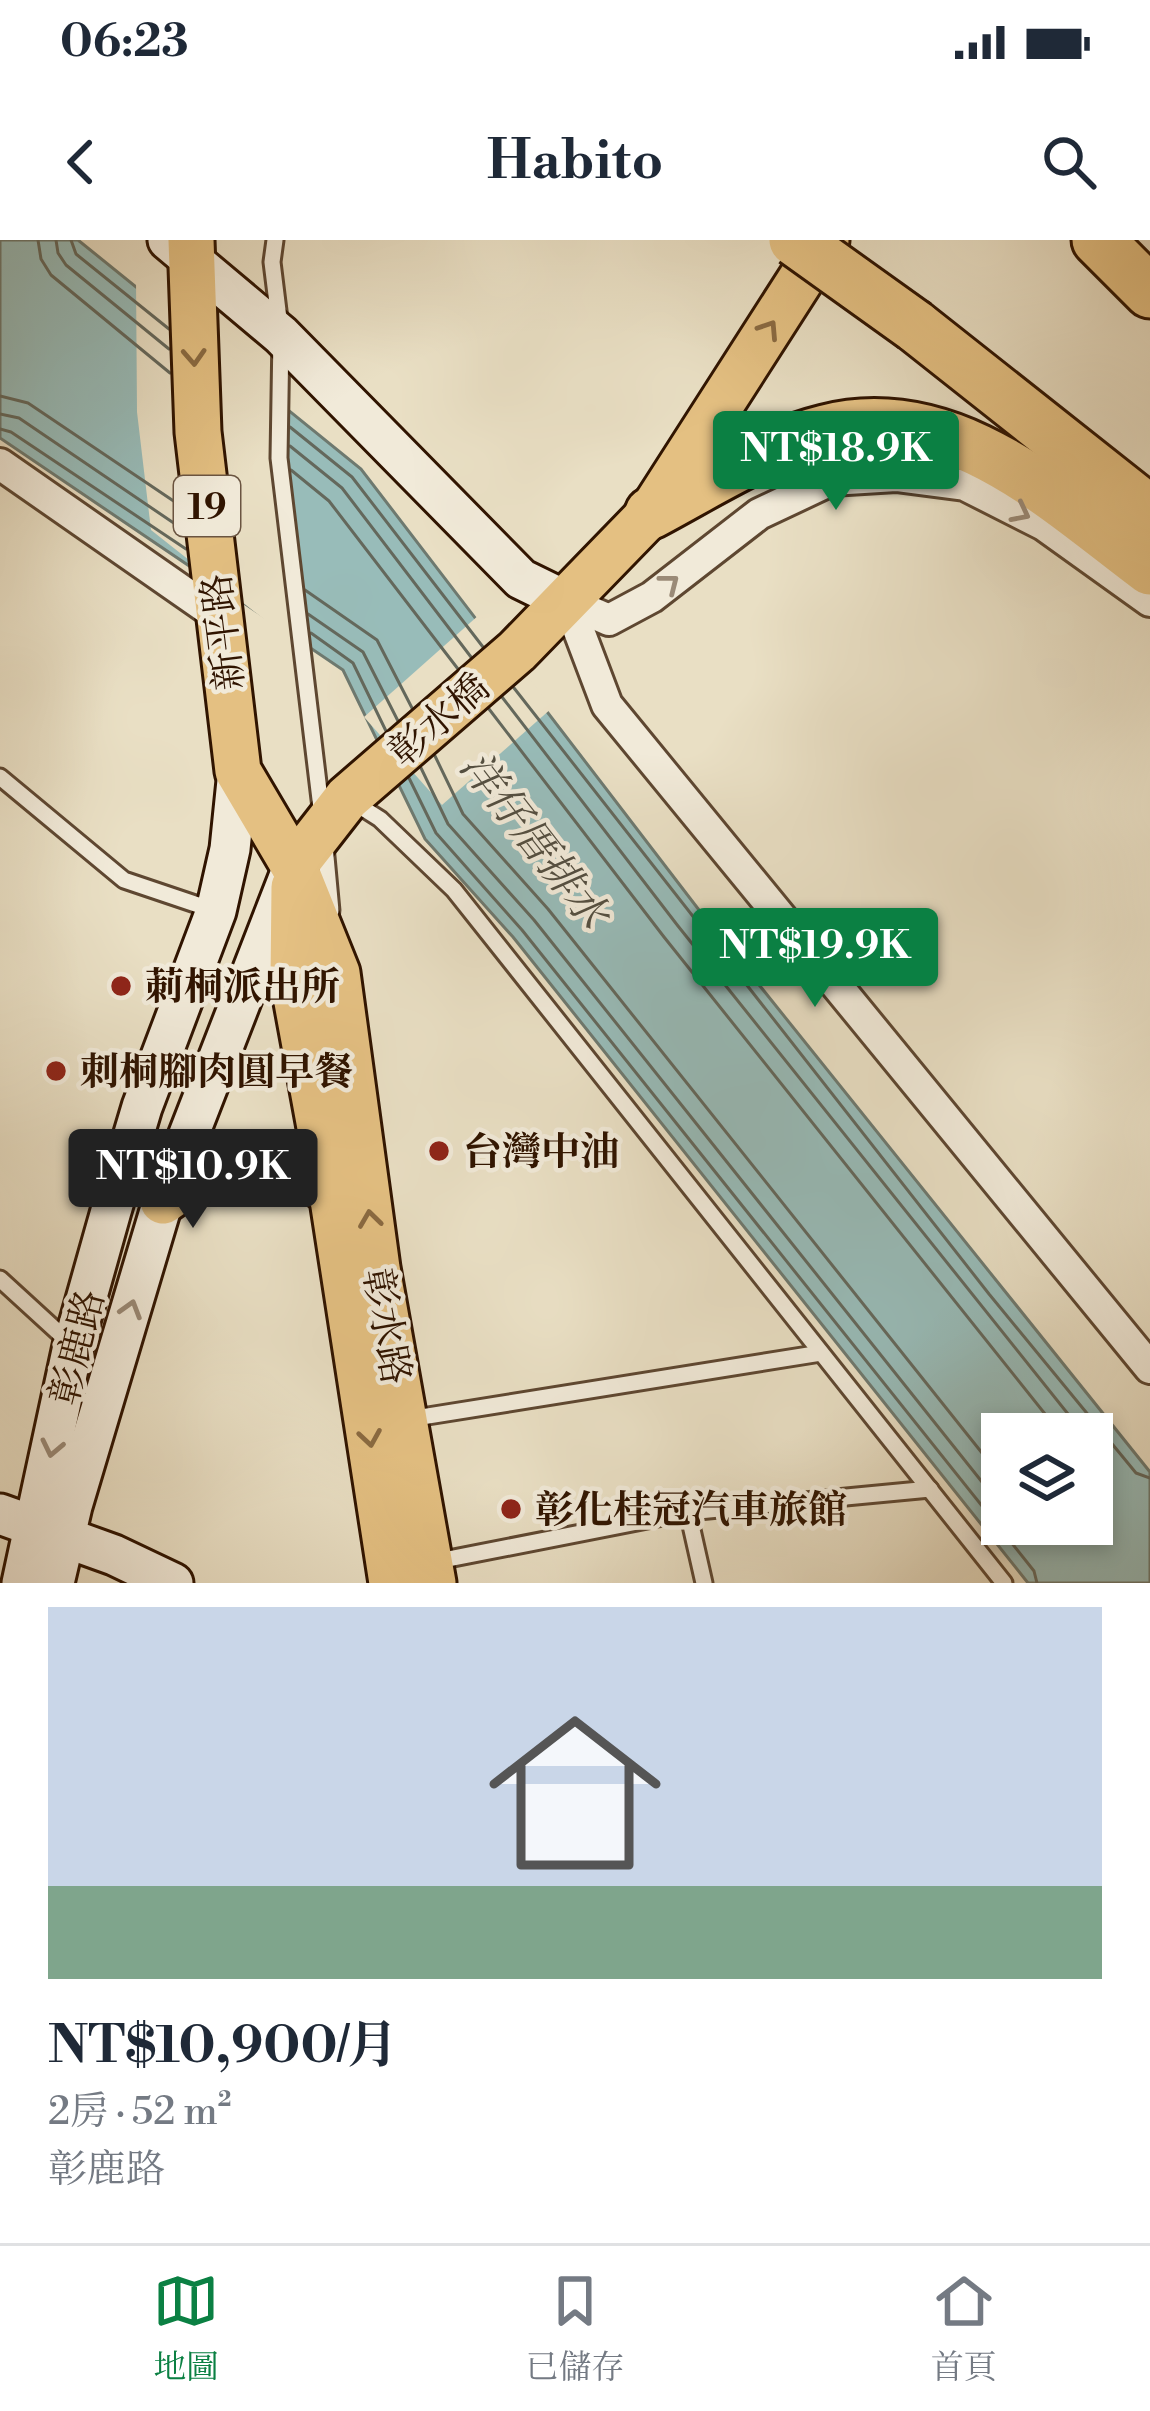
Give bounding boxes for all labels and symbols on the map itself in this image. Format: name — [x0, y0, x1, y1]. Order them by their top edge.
one-way arrow — [755, 321, 777, 343]
one-way arrow — [181, 348, 207, 367]
pin: NT$18.9K — [712, 411, 960, 513]
road number: 19 — [174, 476, 240, 536]
one-way arrow — [1009, 499, 1031, 522]
street label: 新平路 — [193, 571, 256, 693]
one-way arrow — [657, 576, 679, 597]
street label: 彰水橋 — [379, 664, 500, 778]
water label: 洋仔厝排水 — [447, 741, 621, 943]
pin: NT$19.9K — [691, 908, 939, 1010]
place label: 莿桐派出所 — [145, 964, 340, 1013]
marker: 莿桐派出所 — [108, 973, 134, 999]
place label: 刺桐腳肉圓早餐 — [80, 1049, 353, 1098]
marker: 刺桐腳肉圓早餐 — [43, 1058, 69, 1084]
pin: NT$10.9K — [69, 1129, 317, 1231]
place label: 台灣中油 — [463, 1129, 619, 1178]
marker: 台灣中油 — [426, 1138, 452, 1164]
one-way arrow — [358, 1210, 384, 1229]
street label: 彰水路 — [351, 1265, 420, 1388]
street label: 彰鹿路 — [40, 1285, 116, 1410]
one-way arrow — [117, 1299, 142, 1320]
one-way arrow — [356, 1429, 382, 1448]
one-way arrow — [40, 1438, 66, 1458]
place label: 彰化桂冠汽車旅館 — [535, 1487, 847, 1536]
marker: 彰化桂冠汽車旅館 — [498, 1496, 524, 1522]

